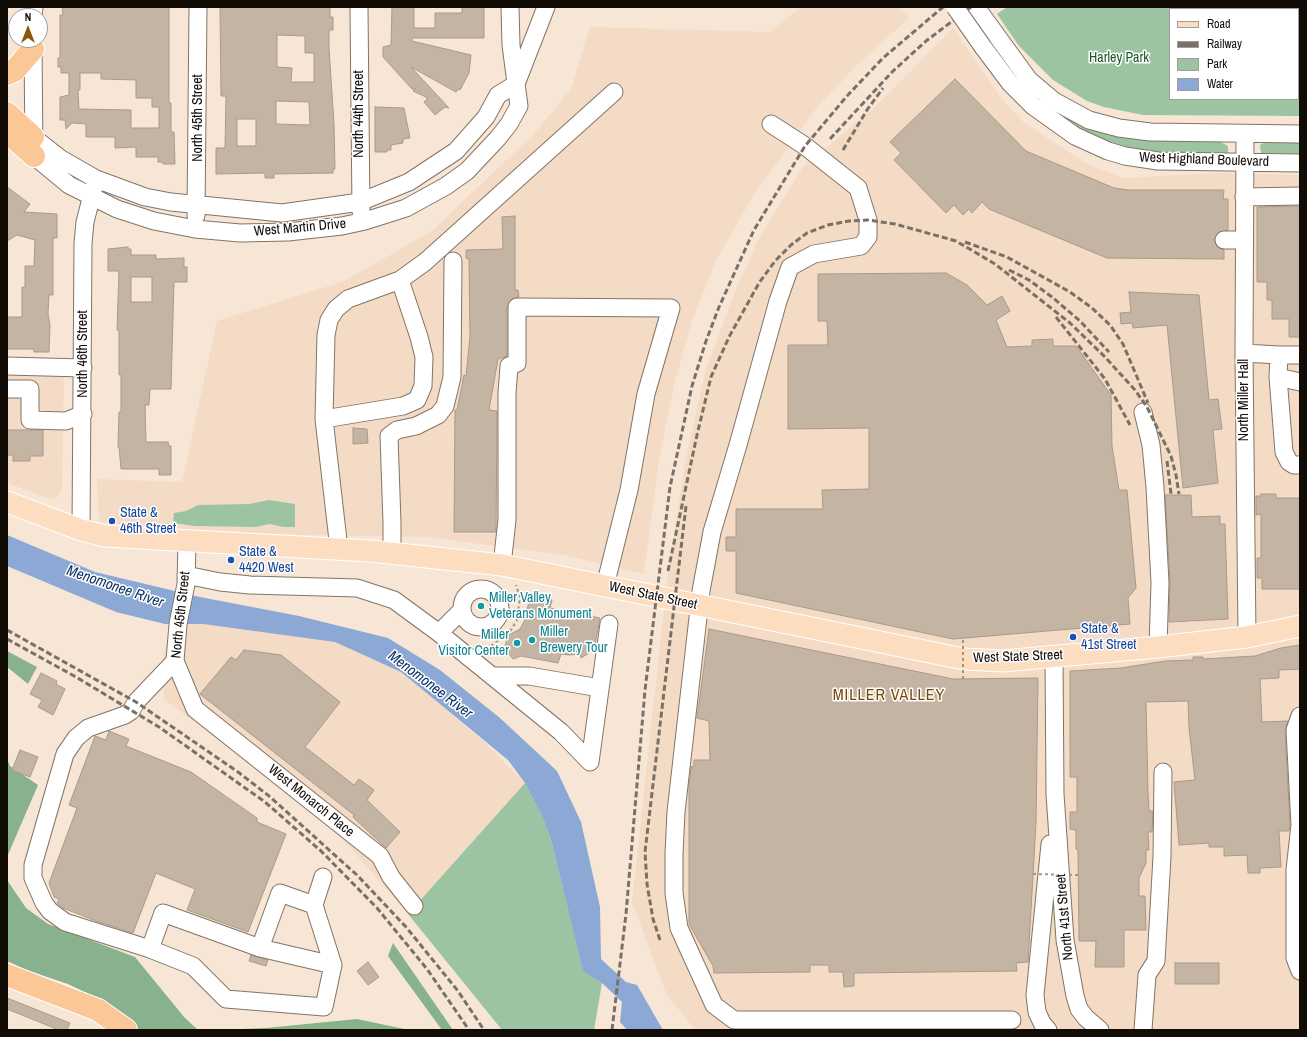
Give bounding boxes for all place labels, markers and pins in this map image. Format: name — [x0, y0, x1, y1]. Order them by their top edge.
place label: State & 46th Street — [120, 505, 176, 538]
marker: State & 46th Street — [107, 516, 117, 526]
place label: State & 4420 West — [239, 544, 294, 576]
marker: State & 4420 West — [226, 555, 236, 565]
place label: Miller Valley Veterans Monument — [489, 590, 592, 622]
marker: Miller Valley Veterans Monument — [476, 601, 486, 611]
place label: State & 41st Street — [1081, 621, 1137, 654]
place label: Miller Brewery Tour — [540, 624, 608, 656]
place label: Miller Visitor Center — [438, 627, 509, 660]
marker: State & 41st Street — [1068, 632, 1078, 642]
marker: Miller Brewery Tour — [527, 635, 537, 645]
marker: Miller Visitor Center — [512, 638, 522, 648]

